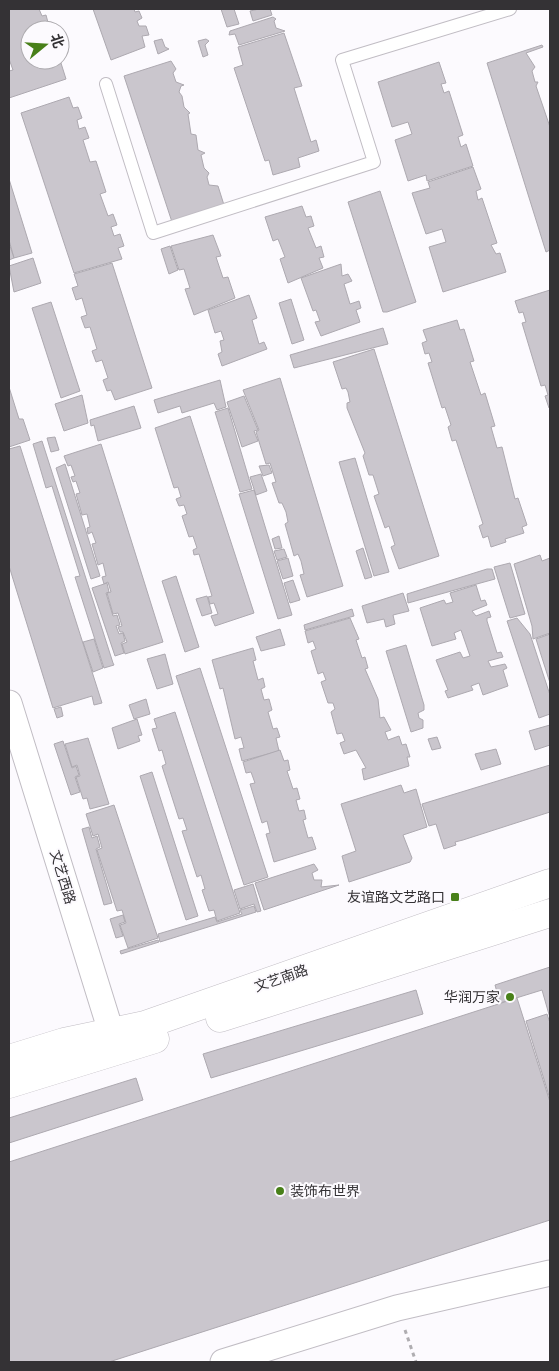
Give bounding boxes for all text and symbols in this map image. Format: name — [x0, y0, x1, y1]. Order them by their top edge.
north arrow — [20, 20, 70, 70]
text: 北 — [48, 32, 68, 50]
street label: 文艺西路 — [47, 848, 80, 906]
place label: 友谊路文艺路口 — [347, 888, 445, 905]
marker: 友谊路文艺路口 — [449, 891, 461, 903]
street label: 文艺南路 — [252, 960, 310, 995]
place label: 华润万家 — [444, 988, 500, 1005]
marker: 华润万家 — [504, 991, 516, 1003]
place label: 装饰布世界 — [290, 1182, 360, 1199]
marker: 装饰布世界 — [274, 1185, 286, 1197]

